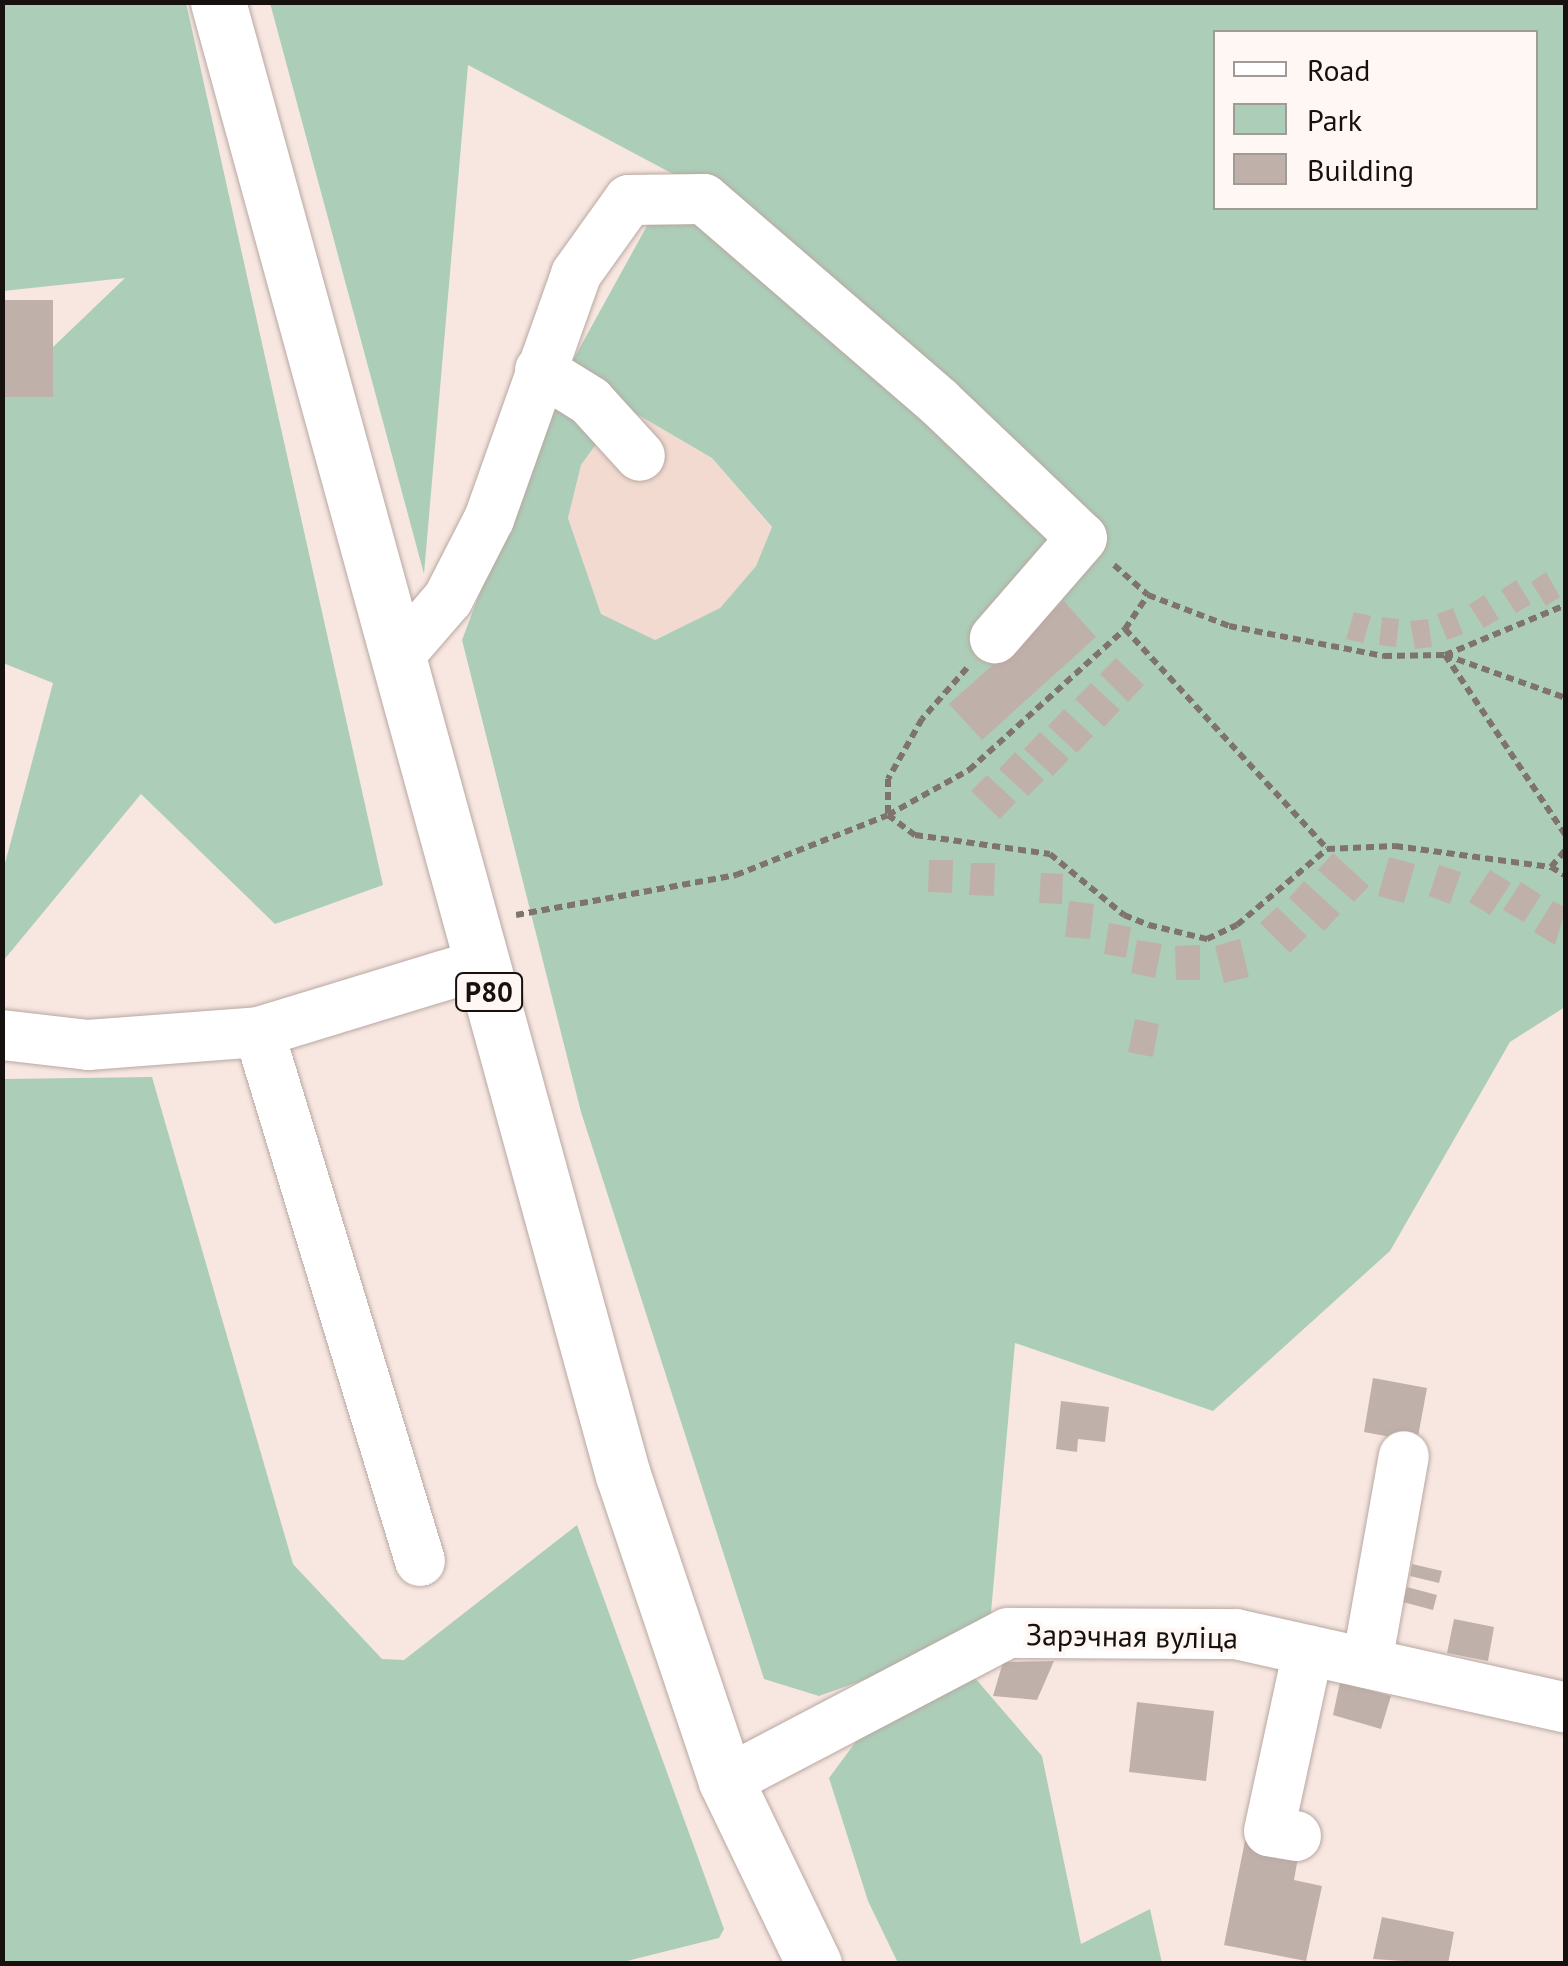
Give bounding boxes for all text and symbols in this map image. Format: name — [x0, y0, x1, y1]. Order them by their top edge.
legend — [1213, 30, 1538, 210]
text: Road — [1307, 50, 1371, 89]
text: Park — [1307, 100, 1362, 139]
text: Building — [1307, 150, 1414, 189]
road number: Р80 — [454, 969, 524, 1015]
street label: Зарэчная вуліца — [1026, 1616, 1238, 1656]

